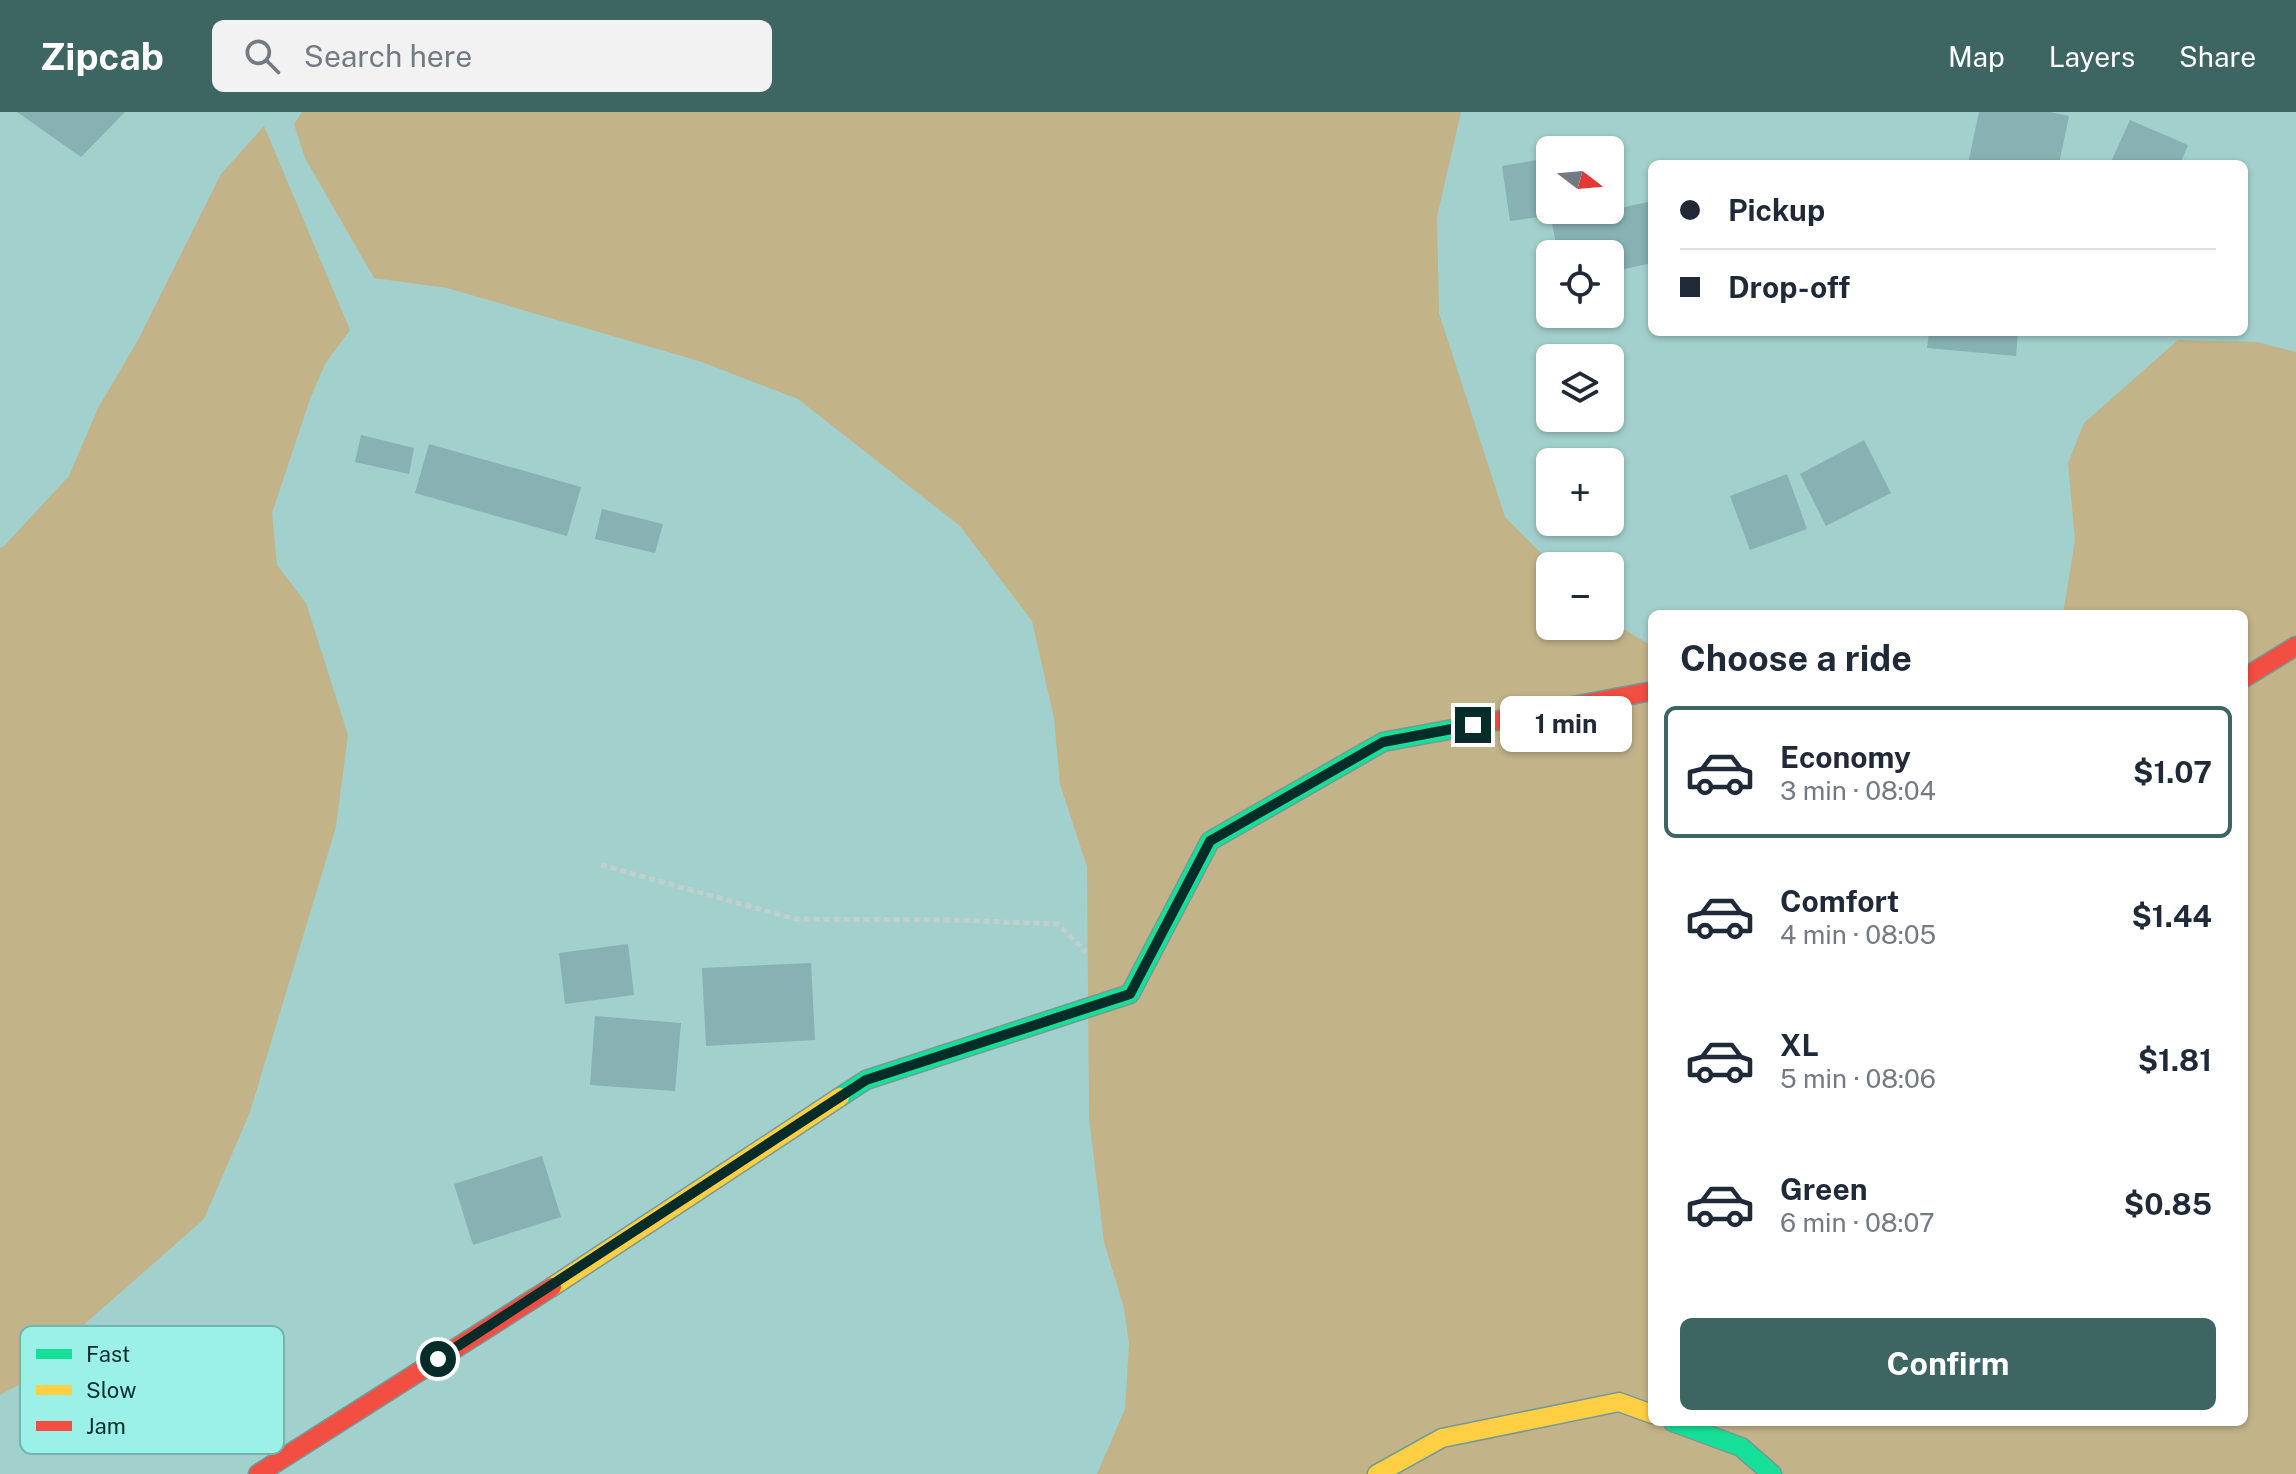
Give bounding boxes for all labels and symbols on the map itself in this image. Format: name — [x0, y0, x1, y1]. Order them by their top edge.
north arrow — [1536, 136, 1624, 224]
callout: 1 min — [1501, 697, 1633, 753]
route end — [1455, 707, 1491, 743]
legend — [20, 1326, 284, 1454]
text: Fast — [86, 1341, 130, 1367]
route start — [420, 1341, 456, 1377]
text: Slow — [86, 1377, 136, 1403]
text: Jam — [86, 1413, 126, 1439]

